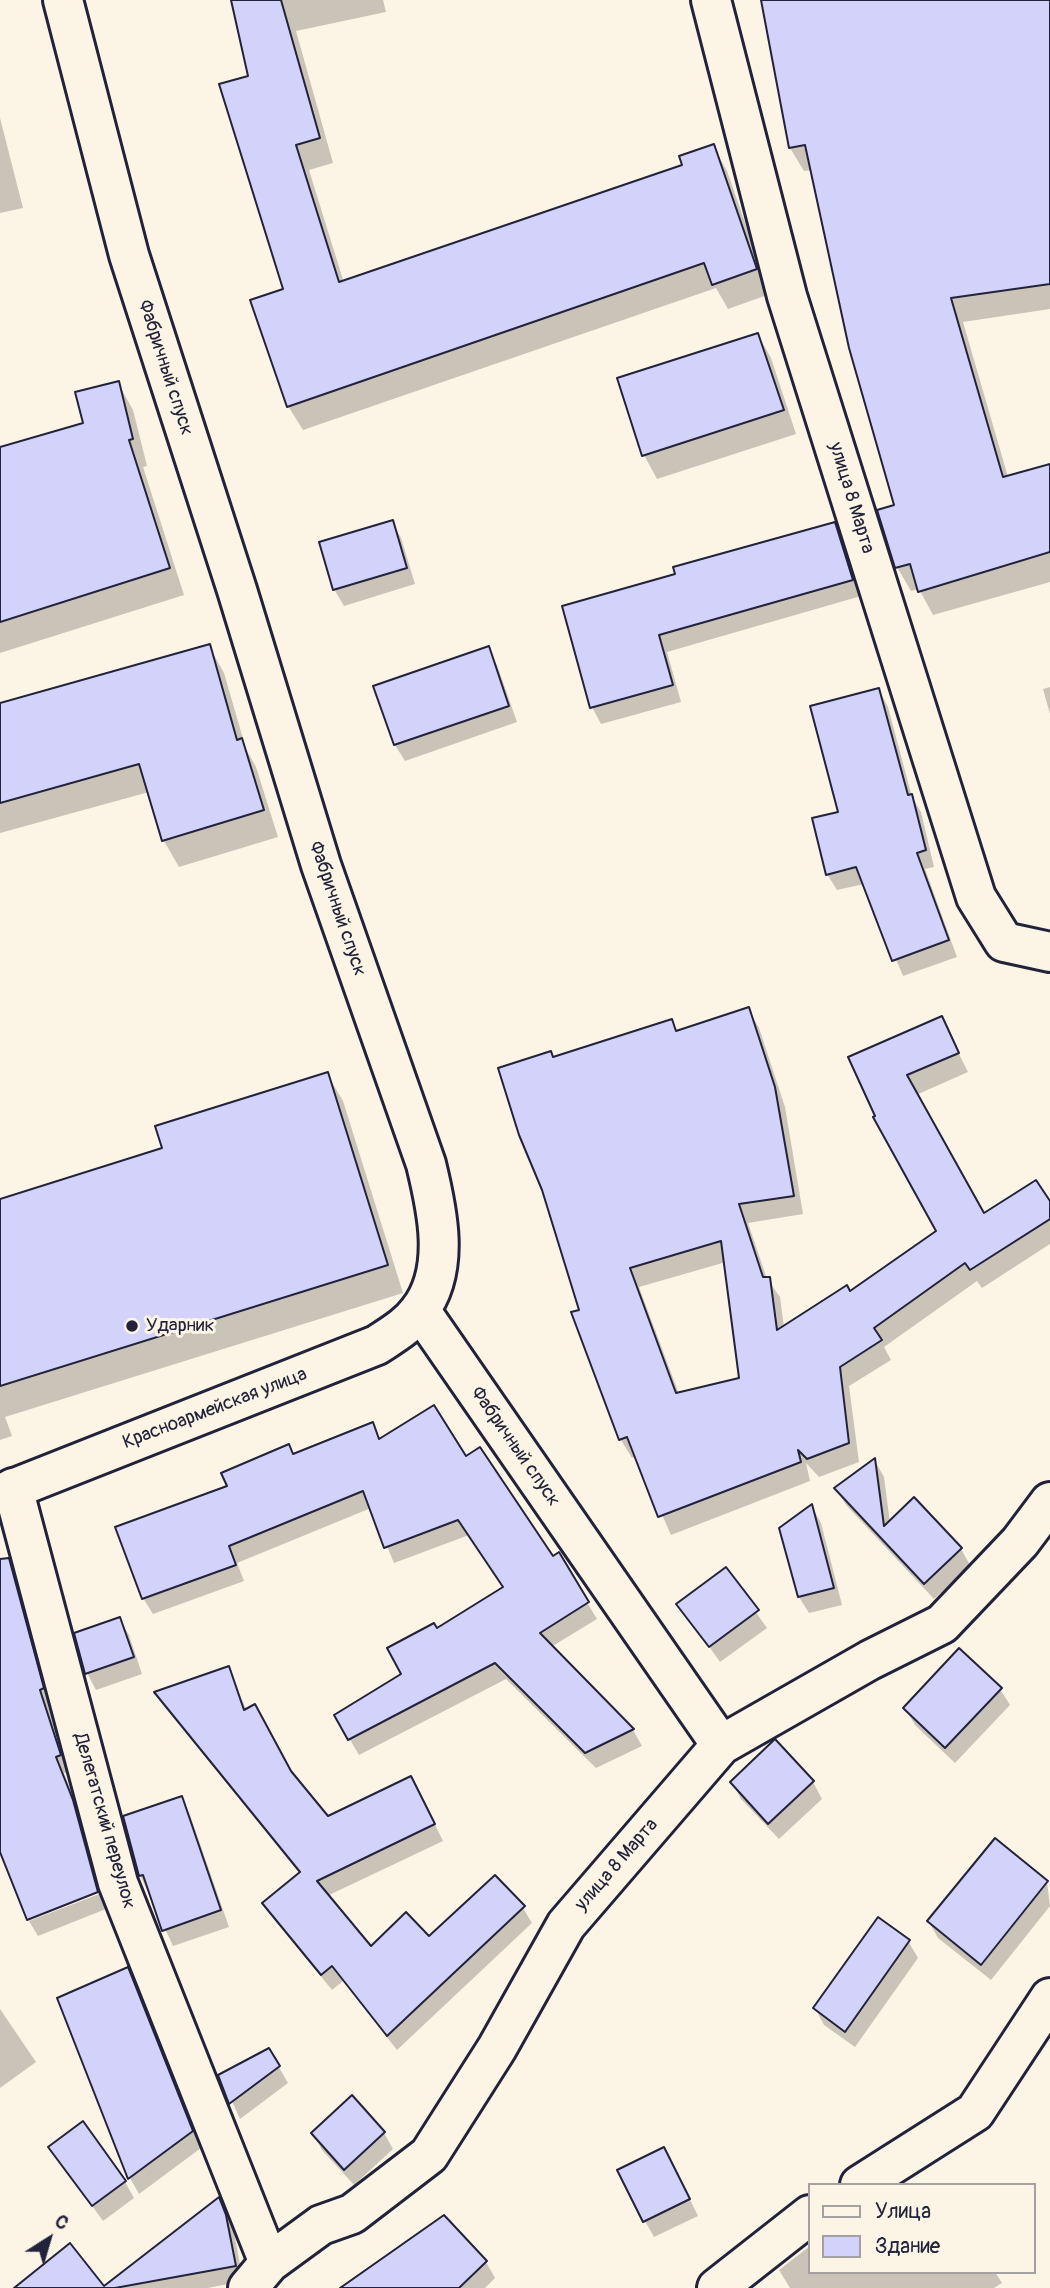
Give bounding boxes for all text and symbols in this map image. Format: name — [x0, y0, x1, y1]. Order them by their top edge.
street label: Фабричный спуск — [132, 298, 198, 438]
street label: улица 8 Марта — [823, 440, 879, 556]
street label: Фабричный спуск — [303, 839, 371, 979]
place label: Ударник — [146, 1315, 214, 1337]
marker: Ударник — [124, 1318, 140, 1334]
street label: Красноармейская улица — [120, 1363, 310, 1455]
street label: Фабричный спуск — [465, 1383, 565, 1511]
street label: Делегатский переулок — [68, 1731, 140, 1911]
street label: улица 8 Марта — [571, 1814, 663, 1916]
legend — [808, 2183, 1036, 2274]
text: Улица — [875, 2198, 931, 2225]
north arrow — [14, 2204, 84, 2274]
text: С — [50, 2209, 74, 2235]
text: Здание — [875, 2233, 940, 2260]

